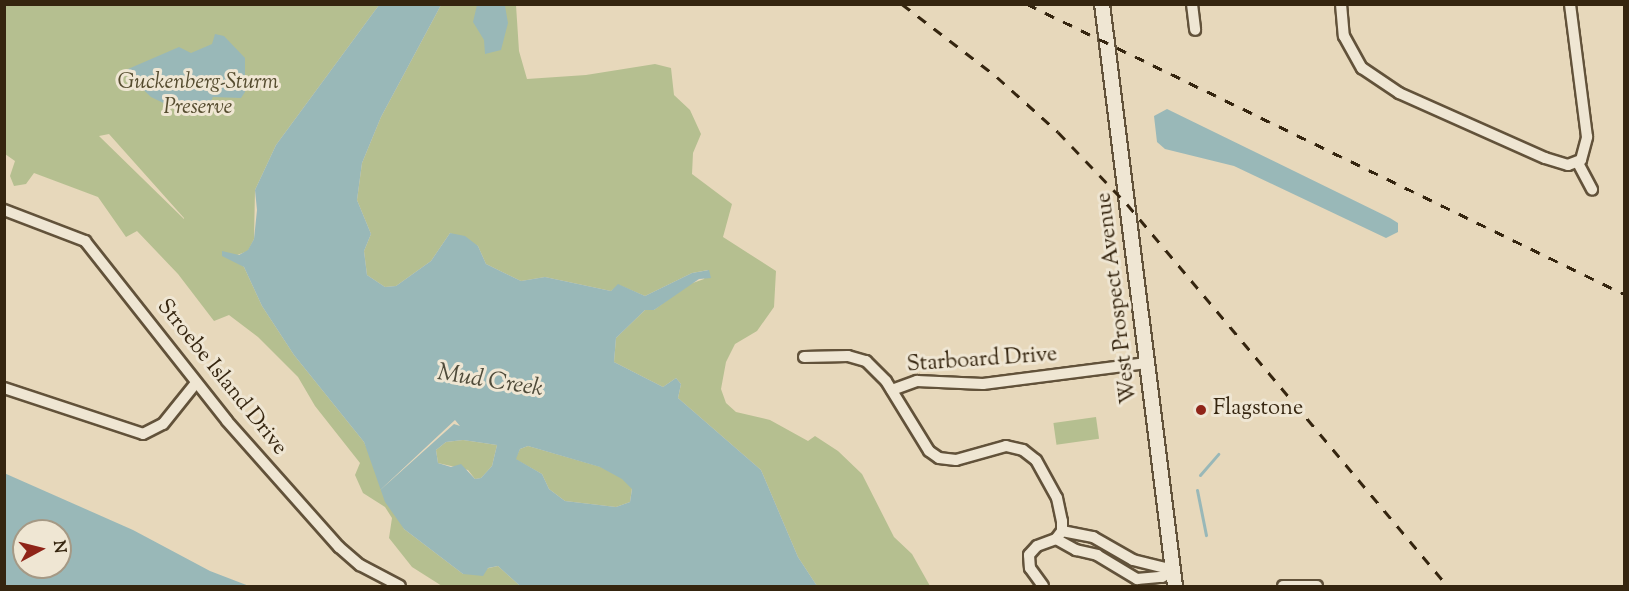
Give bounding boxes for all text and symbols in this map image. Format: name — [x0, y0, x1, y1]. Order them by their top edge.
park label: Guckenberg-Sturm Preserve — [117, 70, 279, 122]
street label: West Prospect Avenue — [1092, 191, 1144, 405]
street label: Stroebe Island Drive — [150, 295, 292, 461]
street label: Starboard Drive — [906, 343, 1058, 379]
water label: Mud Creek — [435, 359, 545, 405]
place label: Flagstone — [1213, 397, 1303, 423]
marker: Flagstone — [1194, 403, 1208, 417]
north arrow — [12, 519, 72, 579]
text: N — [46, 539, 71, 555]

